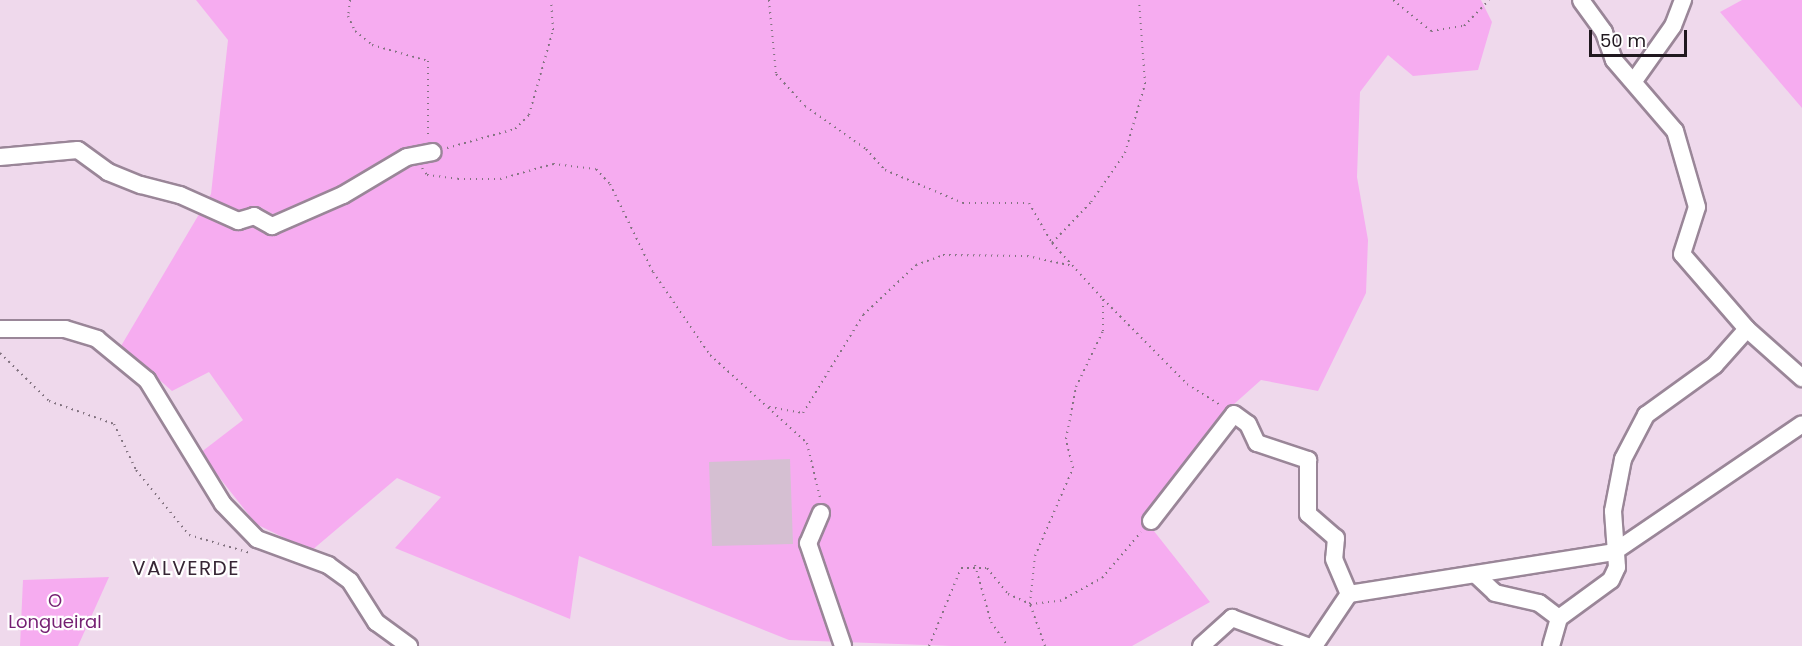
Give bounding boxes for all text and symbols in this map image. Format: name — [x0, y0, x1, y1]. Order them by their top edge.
scale bar — [1592, 18, 1690, 56]
text: 50 m — [1600, 28, 1646, 53]
district label: VALVERDE — [132, 556, 240, 580]
park label: O Longueiral — [8, 591, 102, 634]

